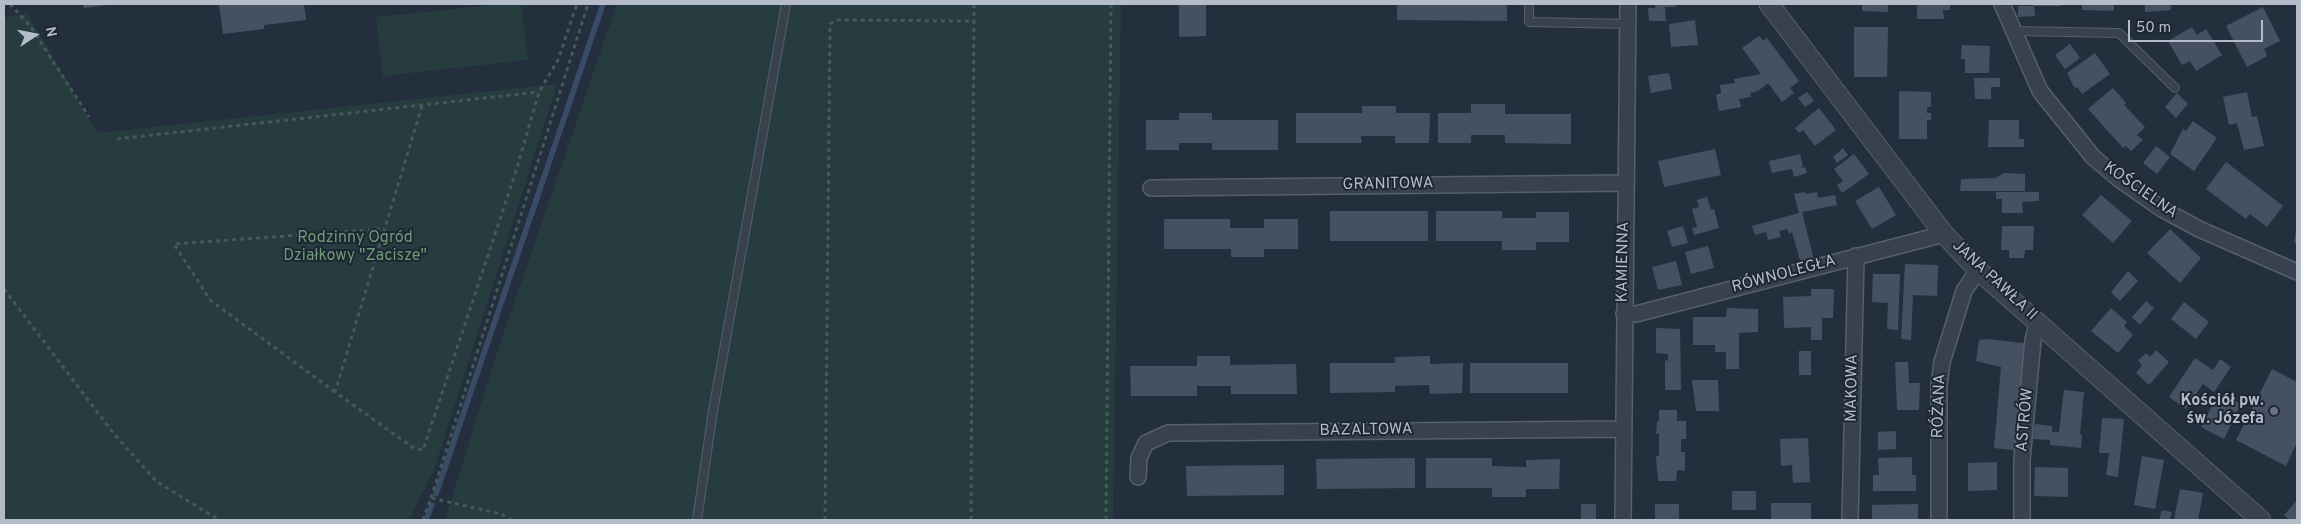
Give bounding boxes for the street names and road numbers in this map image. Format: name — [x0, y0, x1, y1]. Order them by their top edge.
street label: KOŚCIELNA — [2099, 158, 2181, 224]
street label: GRANITOWA — [1342, 175, 1434, 195]
street label: KAMIENNA — [1614, 221, 1634, 303]
street label: JANA PAWŁA II — [1948, 237, 2040, 325]
street label: RÓWNOLEGŁA — [1730, 252, 1838, 298]
street label: MAKOWA — [1843, 354, 1863, 422]
street label: RÓŻANA — [1929, 373, 1951, 439]
street label: ASTRÓW — [2014, 387, 2038, 453]
street label: BAZALTOWA — [1319, 421, 1413, 441]

